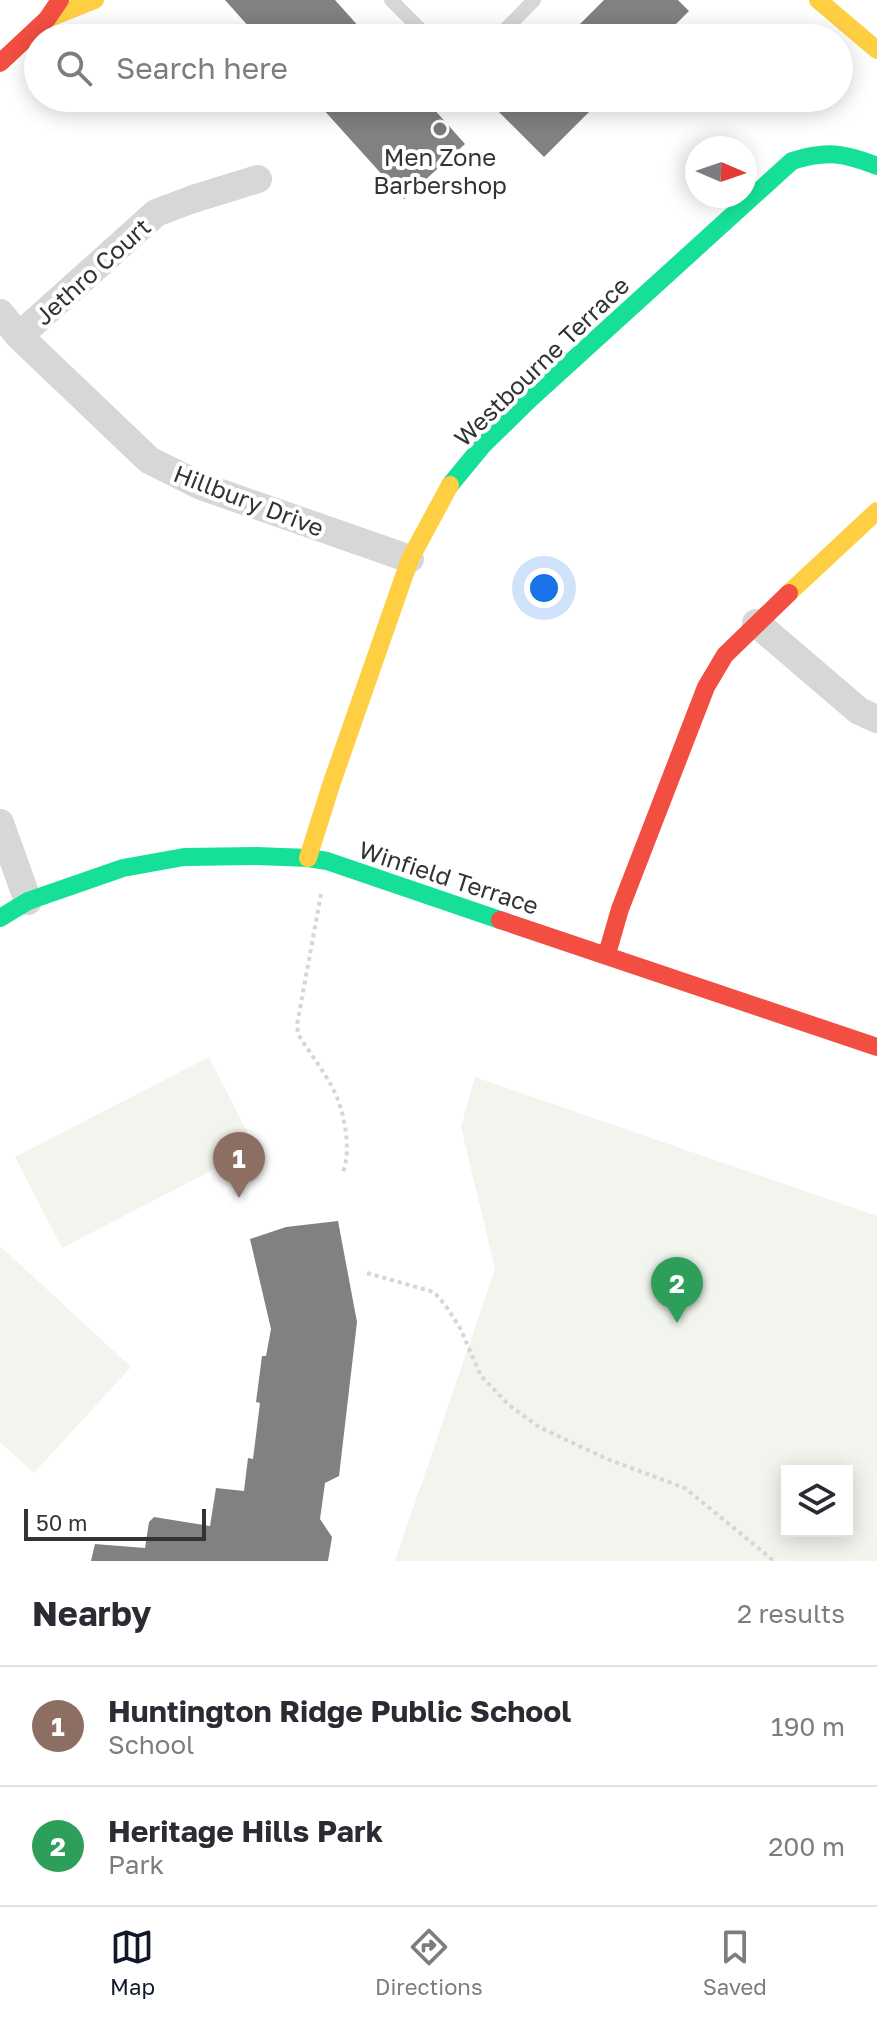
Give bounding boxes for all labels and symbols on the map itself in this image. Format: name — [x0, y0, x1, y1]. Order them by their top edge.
marker: Men Zone Barbershop — [431, 120, 449, 138]
north arrow — [685, 136, 757, 208]
place label: Men Zone Barbershop — [373, 142, 507, 199]
street label: Jethro Court — [28, 211, 156, 331]
street label: Westbourne Terrace — [448, 270, 634, 452]
street label: Hillbury Drive — [170, 458, 328, 542]
your location — [524, 568, 564, 608]
street label: Winfield Terrace — [355, 834, 543, 920]
pin: 1 — [213, 1132, 265, 1198]
pin: 2 — [651, 1257, 703, 1323]
scale bar — [24, 1505, 206, 1541]

